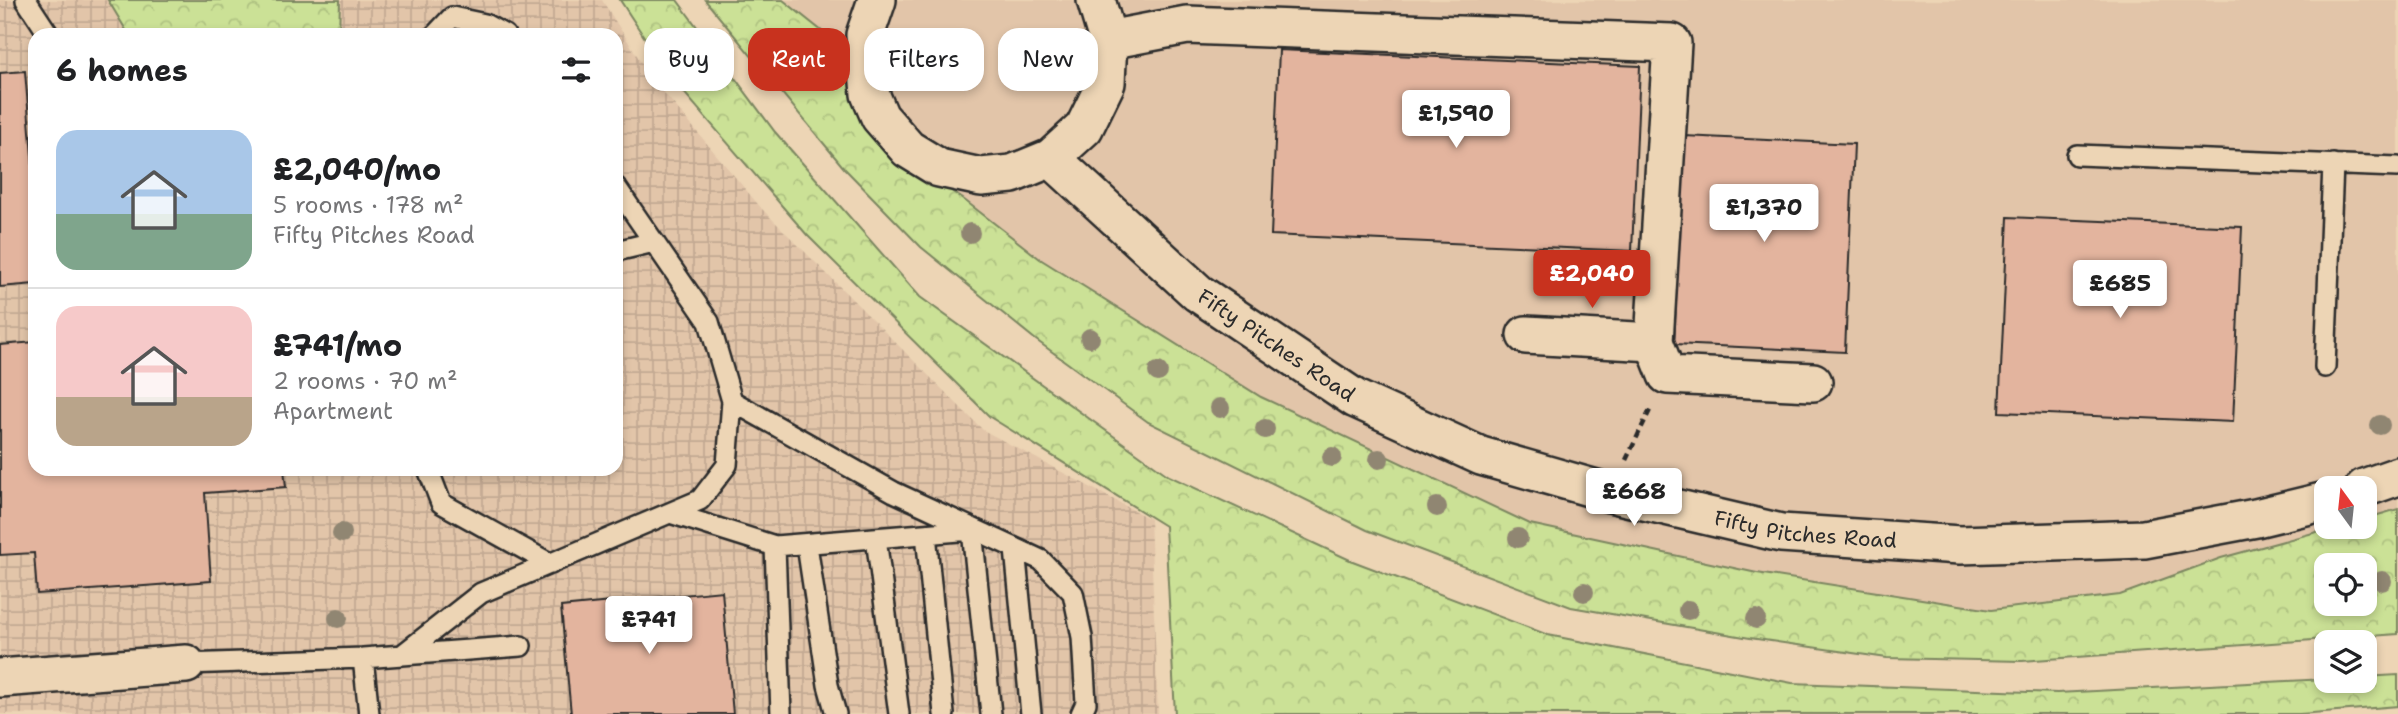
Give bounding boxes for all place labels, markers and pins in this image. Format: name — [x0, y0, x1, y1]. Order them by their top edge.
pin: £1,590 — [1399, 90, 1513, 150]
pin: £1,370 — [1707, 184, 1821, 244]
pin: £2,040 — [1535, 250, 1649, 310]
pin: £685 — [2079, 260, 2161, 320]
pin: £668 — [1593, 468, 1675, 528]
pin: £741 — [608, 596, 690, 656]

